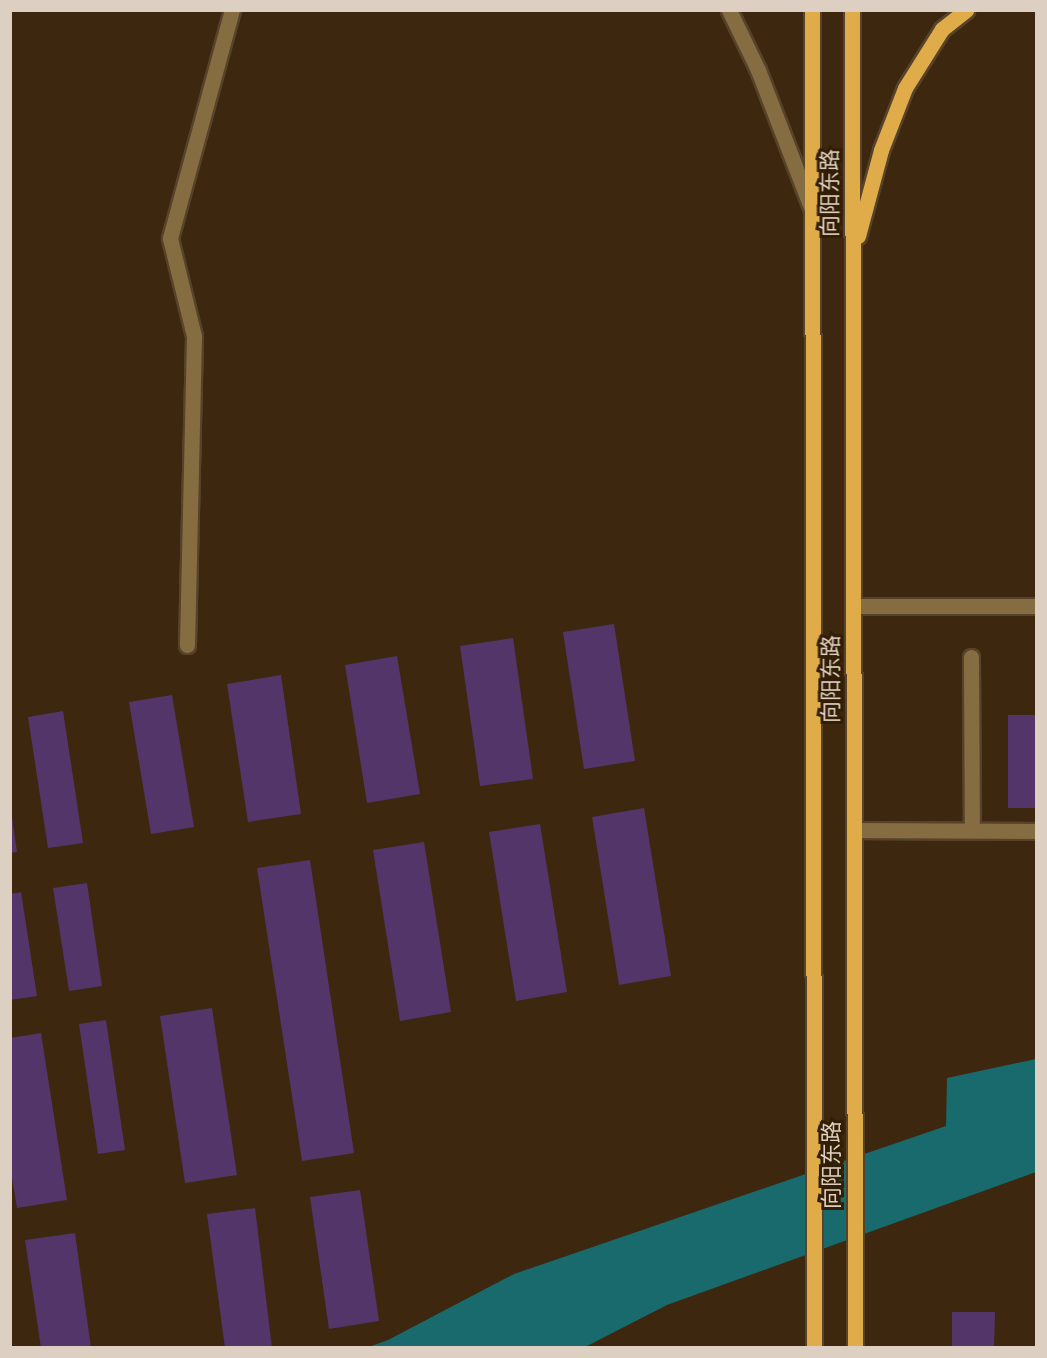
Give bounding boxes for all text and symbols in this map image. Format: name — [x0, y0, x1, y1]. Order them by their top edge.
street label: 向阳东路 — [817, 149, 843, 237]
street label: 向阳东路 — [818, 635, 844, 723]
street label: 向阳东路 — [819, 1121, 845, 1209]

